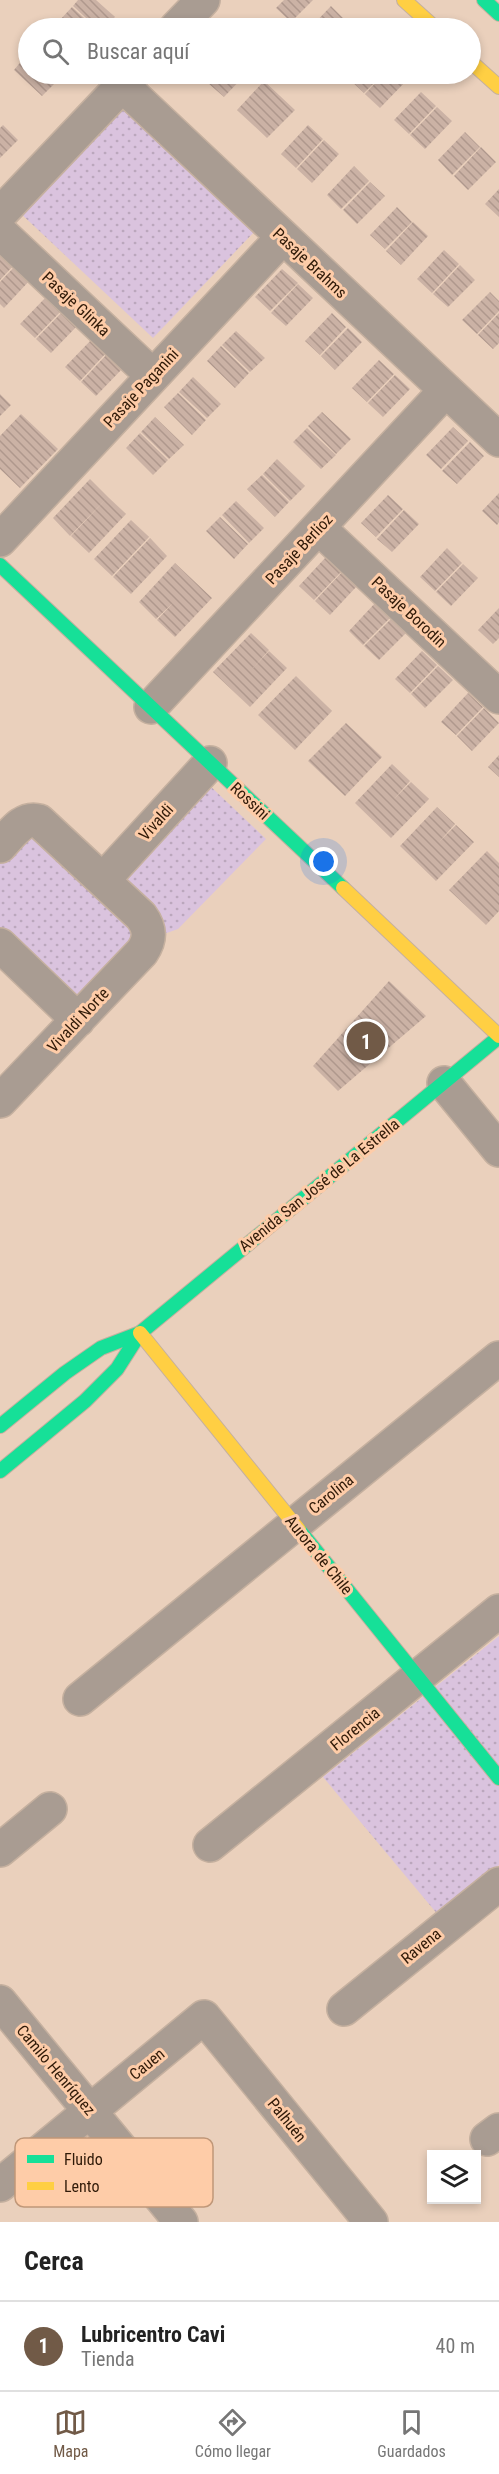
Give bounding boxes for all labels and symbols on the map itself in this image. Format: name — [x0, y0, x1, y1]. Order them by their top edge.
street label: Pasaje Brahms — [269, 224, 351, 302]
street label: Pasaje Glinka — [38, 268, 114, 340]
street label: Pasaje Paganini — [100, 345, 182, 431]
street label: Pasaje Berlioz — [262, 510, 336, 588]
street label: Pasaje Borodin — [368, 573, 450, 651]
street label: Rossini — [227, 778, 273, 824]
street label: Vivaldi — [135, 800, 177, 844]
your location — [309, 847, 338, 876]
street label: Vivaldi Norte — [43, 984, 113, 1056]
pin: 1 — [346, 1018, 386, 1064]
street label: Avenida San José de La Estrella — [235, 1114, 403, 1256]
street label: Carolina — [305, 1470, 357, 1518]
street label: Aurora de Chile — [281, 1512, 357, 1598]
street label: Florencia — [326, 1703, 384, 1755]
street label: Ravena — [397, 1924, 445, 1968]
street label: Camilo Henríquez — [13, 2021, 99, 2119]
street label: Cauen — [126, 2044, 168, 2084]
street label: Palhuén — [264, 2094, 310, 2146]
legend — [15, 2138, 213, 2207]
text: Fluido — [64, 2150, 103, 2169]
text: Lento — [64, 2177, 99, 2196]

